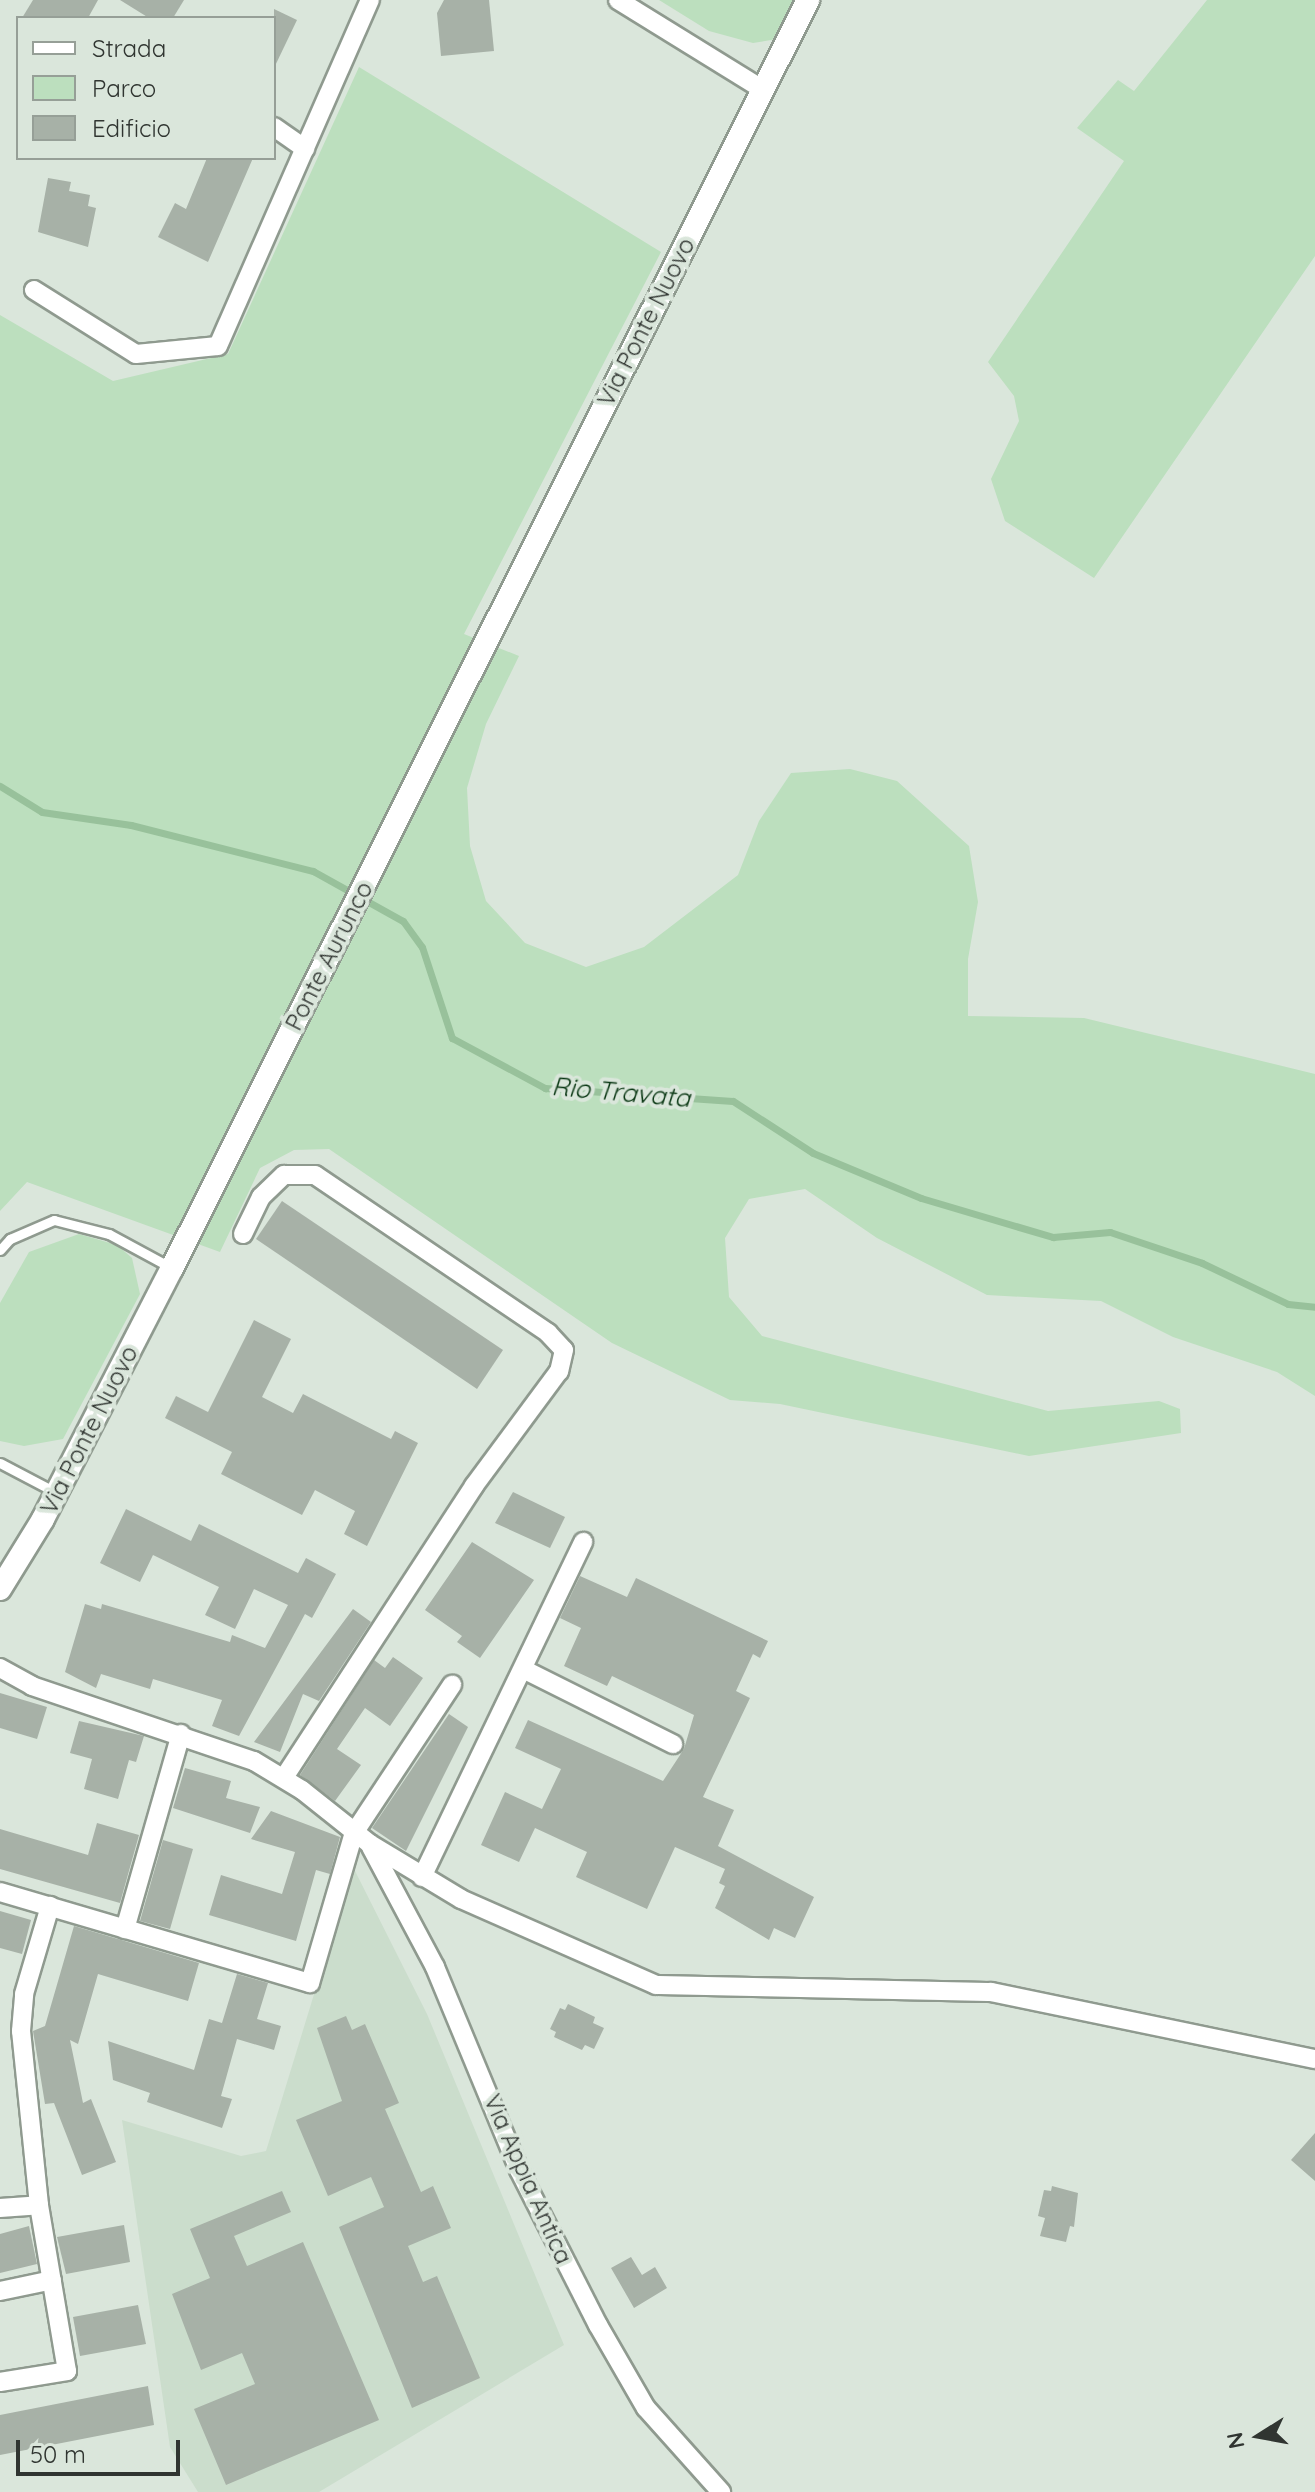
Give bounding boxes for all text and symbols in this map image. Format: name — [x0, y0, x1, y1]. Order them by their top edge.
legend — [16, 16, 276, 160]
text: Strada — [92, 33, 166, 63]
text: Parco — [92, 73, 156, 103]
text: Edificio — [92, 113, 171, 143]
street label: Via Ponte Nuovo — [591, 233, 701, 411]
street label: Ponte Aurunco — [279, 877, 379, 1035]
water label: Rio Travata — [550, 1070, 692, 1114]
street label: Via Ponte Nuovo — [34, 1341, 144, 1519]
street label: Via Appia Antica — [478, 2090, 578, 2268]
north arrow — [1219, 2396, 1299, 2476]
scale bar — [20, 2424, 184, 2474]
text: N — [1220, 2430, 1251, 2451]
text: 50 m — [30, 2439, 86, 2469]

